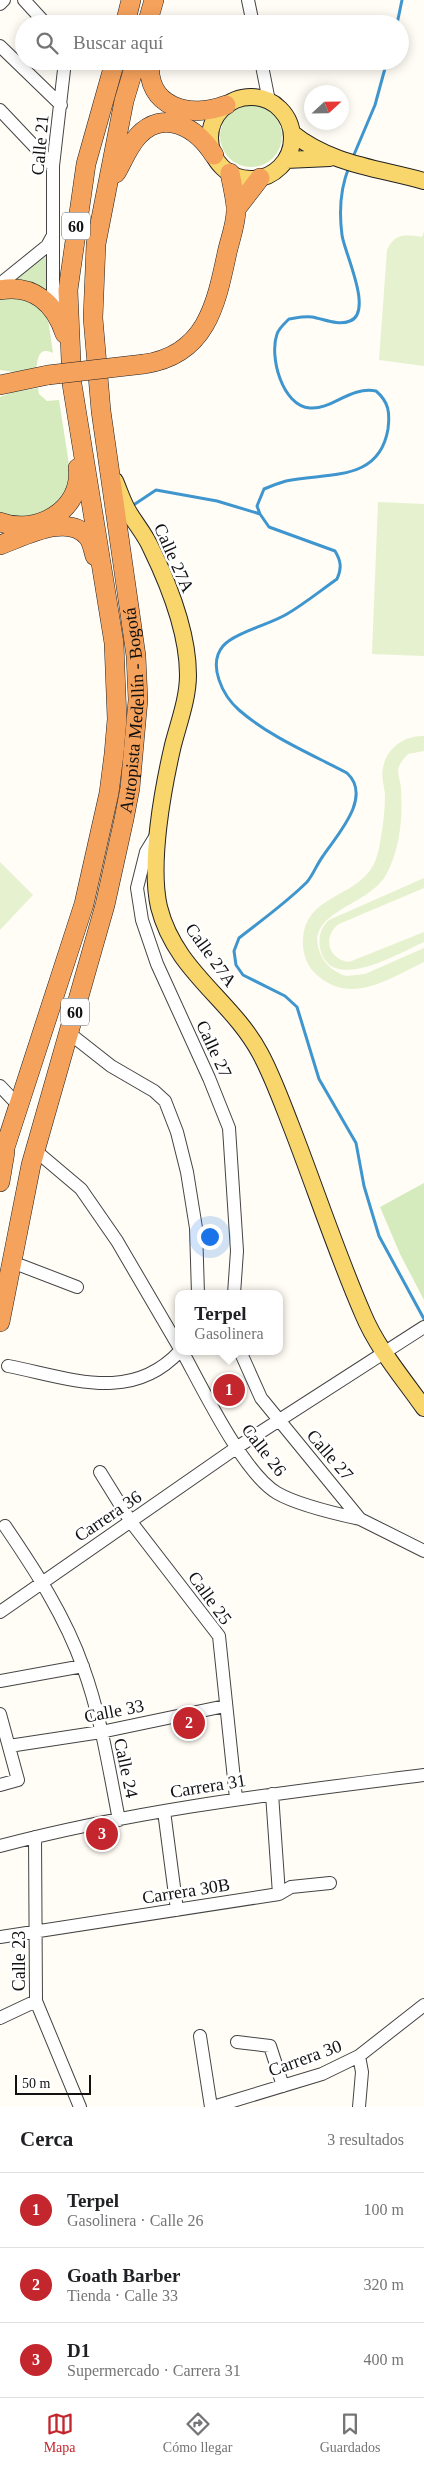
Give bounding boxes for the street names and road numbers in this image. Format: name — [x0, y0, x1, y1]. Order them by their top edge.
street label: Calle 21 — [27, 114, 53, 176]
road number: 60 — [62, 212, 90, 240]
street label: Calle 27A — [150, 520, 198, 596]
street label: Autopista Medellín - Bogotá — [115, 606, 148, 815]
street label: Calle 27A — [181, 919, 241, 991]
road number: 60 — [61, 999, 89, 1026]
street label: Calle 27 — [192, 1017, 236, 1081]
street label: Calle 26 — [237, 1420, 291, 1480]
street label: Calle 27 — [303, 1426, 357, 1484]
street label: Carrera 36 — [71, 1486, 145, 1546]
street label: Calle 25 — [184, 1568, 236, 1628]
street label: Calle 33 — [82, 1695, 146, 1727]
street label: Calle 24 — [110, 1736, 142, 1800]
street label: Carrera 31 — [169, 1770, 247, 1802]
street label: Carrera 30B — [141, 1874, 231, 1908]
street label: Calle 23 — [9, 1931, 29, 1991]
street label: Carrera 30 — [266, 2036, 344, 2080]

